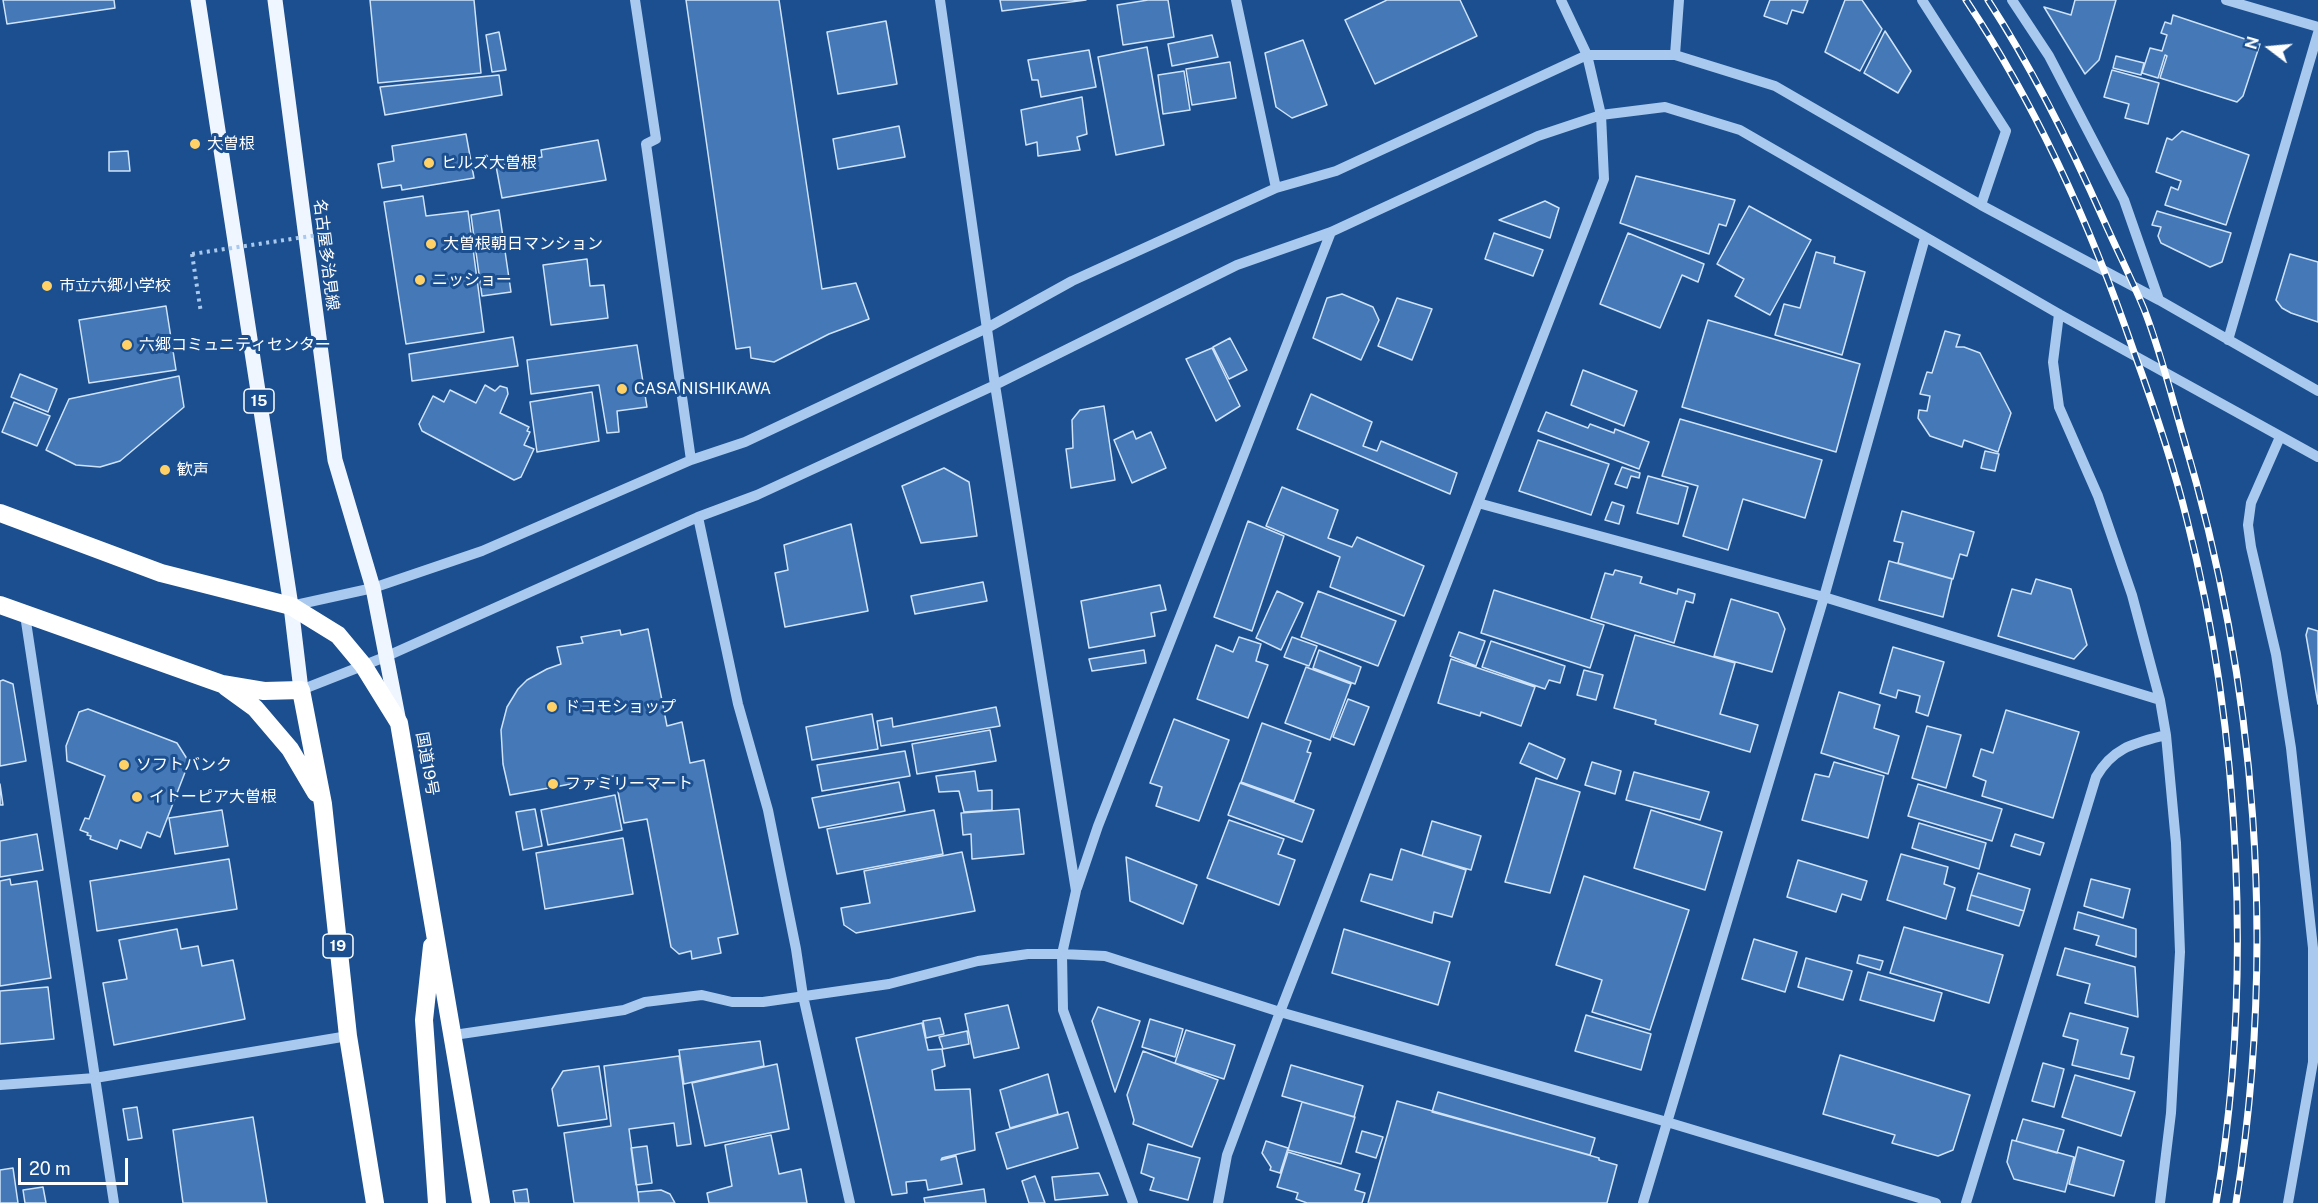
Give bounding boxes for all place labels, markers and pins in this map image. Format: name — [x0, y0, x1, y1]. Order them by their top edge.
place label: 大曽根 — [207, 134, 255, 154]
marker: 大曽根 — [188, 137, 202, 151]
place label: ヒルズ大曽根 — [441, 153, 537, 173]
marker: ヒルズ大曽根 — [422, 156, 436, 170]
place label: 大曽根朝日マンション — [443, 234, 603, 254]
marker: 大曽根朝日マンション — [424, 237, 438, 251]
place label: ニッショー — [432, 270, 512, 290]
marker: ニッショー — [413, 273, 427, 287]
place label: 市立六郷小学校 — [59, 276, 171, 296]
marker: 市立六郷小学校 — [40, 279, 54, 293]
place label: 六郷コミュニティセンター — [139, 335, 331, 355]
marker: 六郷コミュニティセンター — [120, 338, 134, 352]
place label: CASA NISHIKAWA — [634, 379, 771, 399]
marker: CASA NISHIKAWA — [615, 382, 629, 396]
place label: 歓声 — [177, 460, 209, 480]
marker: 歓声 — [158, 463, 172, 477]
place label: ドコモショップ — [564, 697, 676, 717]
marker: ドコモショップ — [545, 700, 559, 714]
place label: ソフトバンク — [136, 755, 232, 775]
marker: ソフトバンク — [117, 758, 131, 772]
place label: ファミリーマート — [565, 774, 693, 794]
marker: ファミリーマート — [546, 777, 560, 791]
place label: イトーピア大曽根 — [149, 787, 277, 807]
marker: イトーピア大曽根 — [130, 790, 144, 804]

